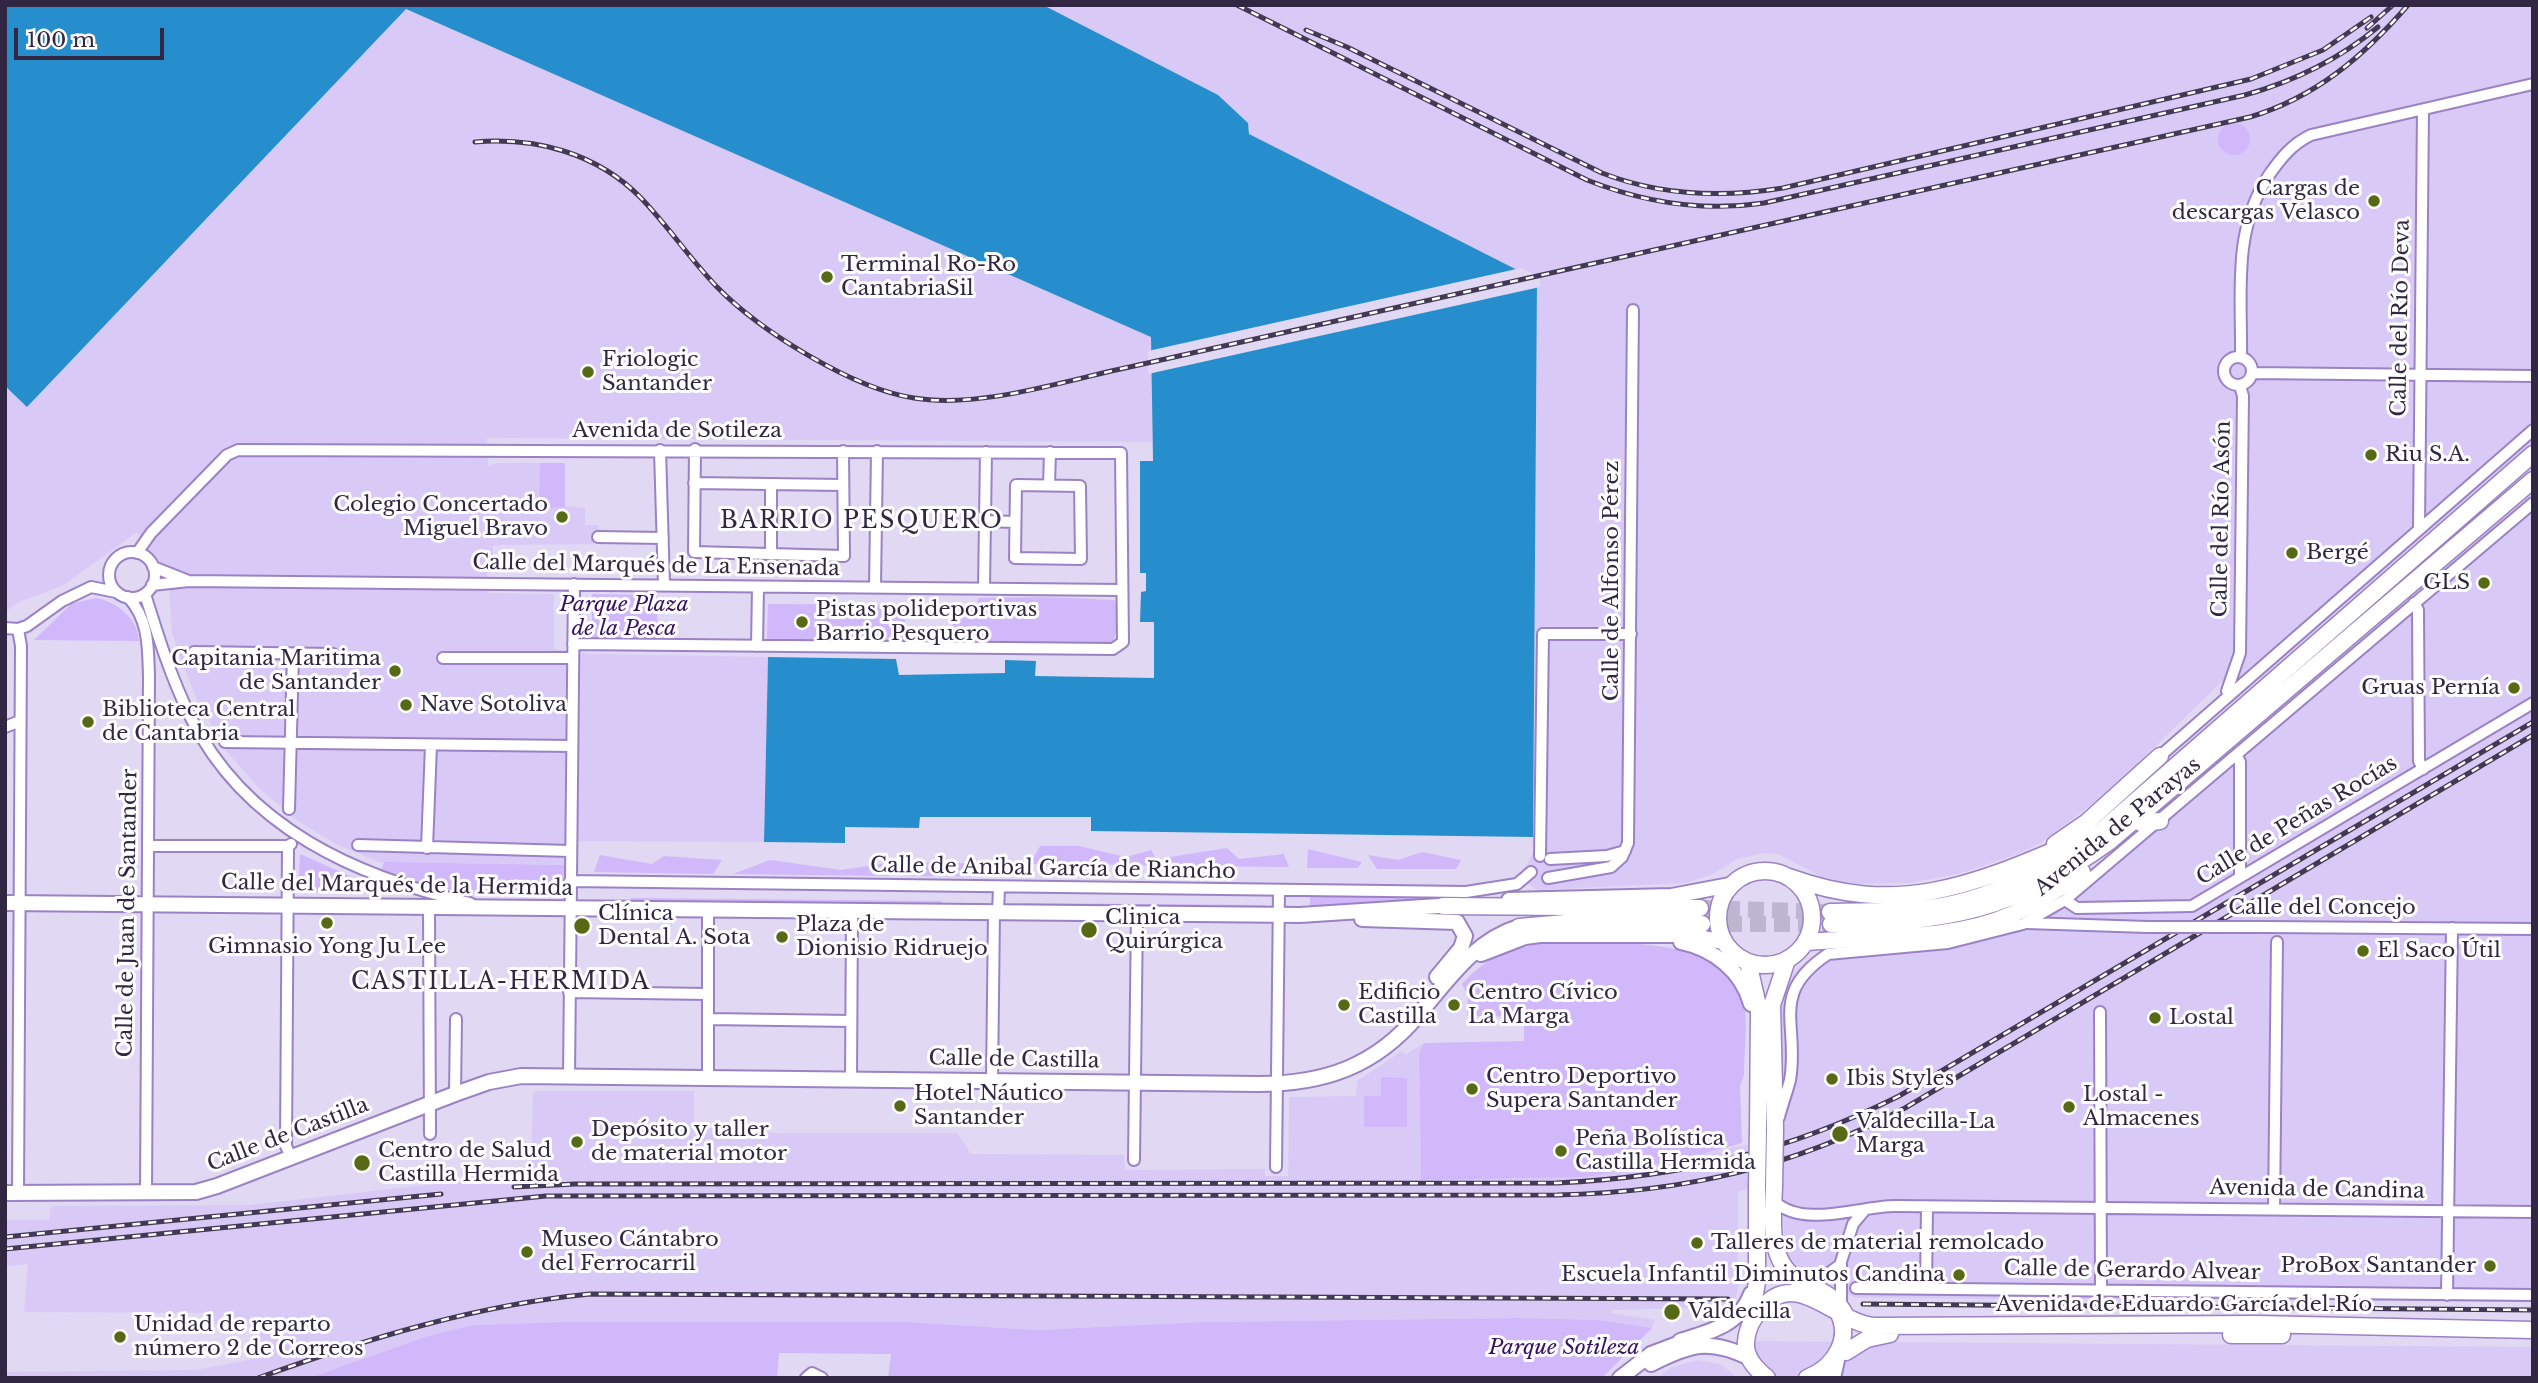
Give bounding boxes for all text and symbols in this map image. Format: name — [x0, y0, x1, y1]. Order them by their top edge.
scale bar — [18, 14, 168, 58]
text: 100 m — [27, 27, 95, 53]
place label: Cargas de descargas Velasco — [2172, 176, 2360, 226]
marker: Cargas de descargas Velasco — [2366, 193, 2382, 209]
street label: Calle del Río Deva — [2387, 219, 2415, 417]
place label: Terminal Ro-Ro CantabriaSil — [841, 252, 1016, 302]
marker: Terminal Ro-Ro CantabriaSil — [819, 269, 835, 285]
place label: Friologic Santander — [602, 347, 712, 397]
marker: Friologic Santander — [580, 364, 596, 380]
street label: Avenida de Sotileza — [572, 418, 782, 444]
street label: Calle del Río Asón — [2208, 420, 2236, 618]
place label: Riu S.A. — [2385, 442, 2470, 468]
marker: Riu S.A. — [2363, 447, 2379, 463]
street label: Calle de Alfonso Pérez — [1599, 461, 1625, 701]
place label: Colegio Concertado Miguel Bravo — [333, 492, 548, 542]
district label: BARRIO PESQUERO — [722, 508, 1002, 536]
marker: Colegio Concertado Miguel Bravo — [554, 509, 570, 525]
place label: Bergé — [2306, 540, 2369, 566]
marker: Bergé — [2284, 545, 2300, 561]
street label: Calle del Marqués de La Ensenada — [472, 550, 840, 582]
place label: GLS — [2423, 570, 2470, 596]
marker: GLS — [2476, 575, 2492, 591]
park label: Parque Plaza de la Pesca — [559, 592, 689, 642]
place label: Pistas polideportivas Barrio Pesquero — [816, 597, 1037, 647]
marker: Pistas polideportivas Barrio Pesquero — [794, 614, 810, 630]
place label: Capitania Maritima de Santander — [171, 646, 381, 696]
marker: Capitania Maritima de Santander — [387, 663, 403, 679]
place label: Gruas Pernía — [2361, 675, 2500, 701]
marker: Gruas Pernía — [2506, 680, 2522, 696]
place label: Nave Sotoliva — [420, 692, 567, 718]
place label: Biblioteca Central de Cantabria — [102, 697, 295, 747]
marker: Nave Sotoliva — [398, 697, 414, 713]
marker: Biblioteca Central de Cantabria — [80, 714, 96, 730]
street label: Calle de Peñas Rocías — [2192, 751, 2402, 891]
street label: Avenida de Parayas — [2030, 752, 2206, 902]
street label: Calle de Juan de Santander — [113, 769, 143, 1057]
street label: Calle de Anibal García de Riancho — [870, 853, 1236, 885]
street label: Calle del Marqués de la Hermida — [221, 870, 573, 902]
street label: Calle del Concejo — [2228, 895, 2416, 921]
place label: Clínica Dental A. Sota — [598, 901, 750, 951]
place label: Clinica Quirúrgica — [1105, 905, 1223, 955]
place label: Plaza de Dionisio Ridruejo — [796, 912, 988, 962]
marker: Gimnasio Yong Ju Lee — [319, 915, 335, 931]
marker: Clínica Dental A. Sota — [572, 916, 592, 936]
marker: Clinica Quirúrgica — [1079, 920, 1099, 940]
marker: Plaza de Dionisio Ridruejo — [774, 929, 790, 945]
place label: Gimnasio Yong Ju Lee — [208, 934, 446, 960]
place label: El Saco Útil — [2377, 938, 2501, 964]
marker: El Saco Útil — [2355, 943, 2371, 959]
district label: CASTILLA-HERMIDA — [353, 969, 649, 997]
place label: Edificio Castilla — [1358, 980, 1440, 1030]
place label: Centro Cívico La Marga — [1468, 980, 1618, 1030]
marker: Edificio Castilla — [1336, 997, 1352, 1013]
marker: Centro Cívico La Marga — [1446, 997, 1462, 1013]
place label: Lostal — [2169, 1005, 2234, 1031]
marker: Lostal — [2147, 1010, 2163, 1026]
street label: Calle de Castilla — [928, 1046, 1100, 1074]
place label: Centro Deportivo Supera Santander — [1486, 1064, 1677, 1114]
place label: Ibis Styles — [1846, 1066, 1954, 1092]
marker: Ibis Styles — [1824, 1071, 1840, 1087]
place label: Hotel Náutico Santander — [914, 1081, 1063, 1131]
marker: Centro Deportivo Supera Santander — [1464, 1081, 1480, 1097]
place label: Lostal - Almacenes — [2083, 1082, 2200, 1132]
street label: Calle de Castilla — [204, 1093, 372, 1177]
marker: Hotel Náutico Santander — [892, 1098, 908, 1114]
marker: Lostal - Almacenes — [2061, 1099, 2077, 1115]
place label: Valdecilla-La Marga — [1856, 1109, 1995, 1159]
place label: Depósito y taller de material motor — [591, 1117, 787, 1167]
marker: Valdecilla-La Marga — [1830, 1124, 1850, 1144]
place label: Peña Bolística Castilla Hermida — [1575, 1126, 1756, 1176]
marker: Depósito y taller de material motor — [569, 1134, 585, 1150]
place label: Centro de Salud Castilla Hermida — [378, 1138, 559, 1188]
marker: Peña Bolística Castilla Hermida — [1553, 1143, 1569, 1159]
marker: Centro de Salud Castilla Hermida — [352, 1153, 372, 1173]
street label: Avenida de Candina — [2209, 1176, 2425, 1204]
place label: Museo Cántabro del Ferrocarril — [541, 1227, 719, 1277]
place label: Talleres de material remolcado — [1711, 1230, 2044, 1256]
marker: Talleres de material remolcado — [1689, 1235, 1705, 1251]
marker: Museo Cántabro del Ferrocarril — [519, 1244, 535, 1260]
place label: ProBox Santander — [2281, 1253, 2476, 1279]
street label: Calle de Gerardo Alvear — [2003, 1256, 2261, 1286]
marker: ProBox Santander — [2482, 1258, 2498, 1274]
place label: Escuela Infantil Diminutos Candina — [1561, 1262, 1945, 1288]
marker: Escuela Infantil Diminutos Candina — [1951, 1267, 1967, 1283]
street label: Avenida de Eduardo García del Río — [1996, 1292, 2372, 1318]
place label: Valdecilla — [1688, 1299, 1791, 1325]
marker: Valdecilla — [1662, 1302, 1682, 1322]
place label: Unidad de reparto número 2 de Correos — [134, 1312, 364, 1362]
marker: Unidad de reparto número 2 de Correos — [112, 1329, 128, 1345]
park label: Parque Sotileza — [1488, 1335, 1640, 1361]

